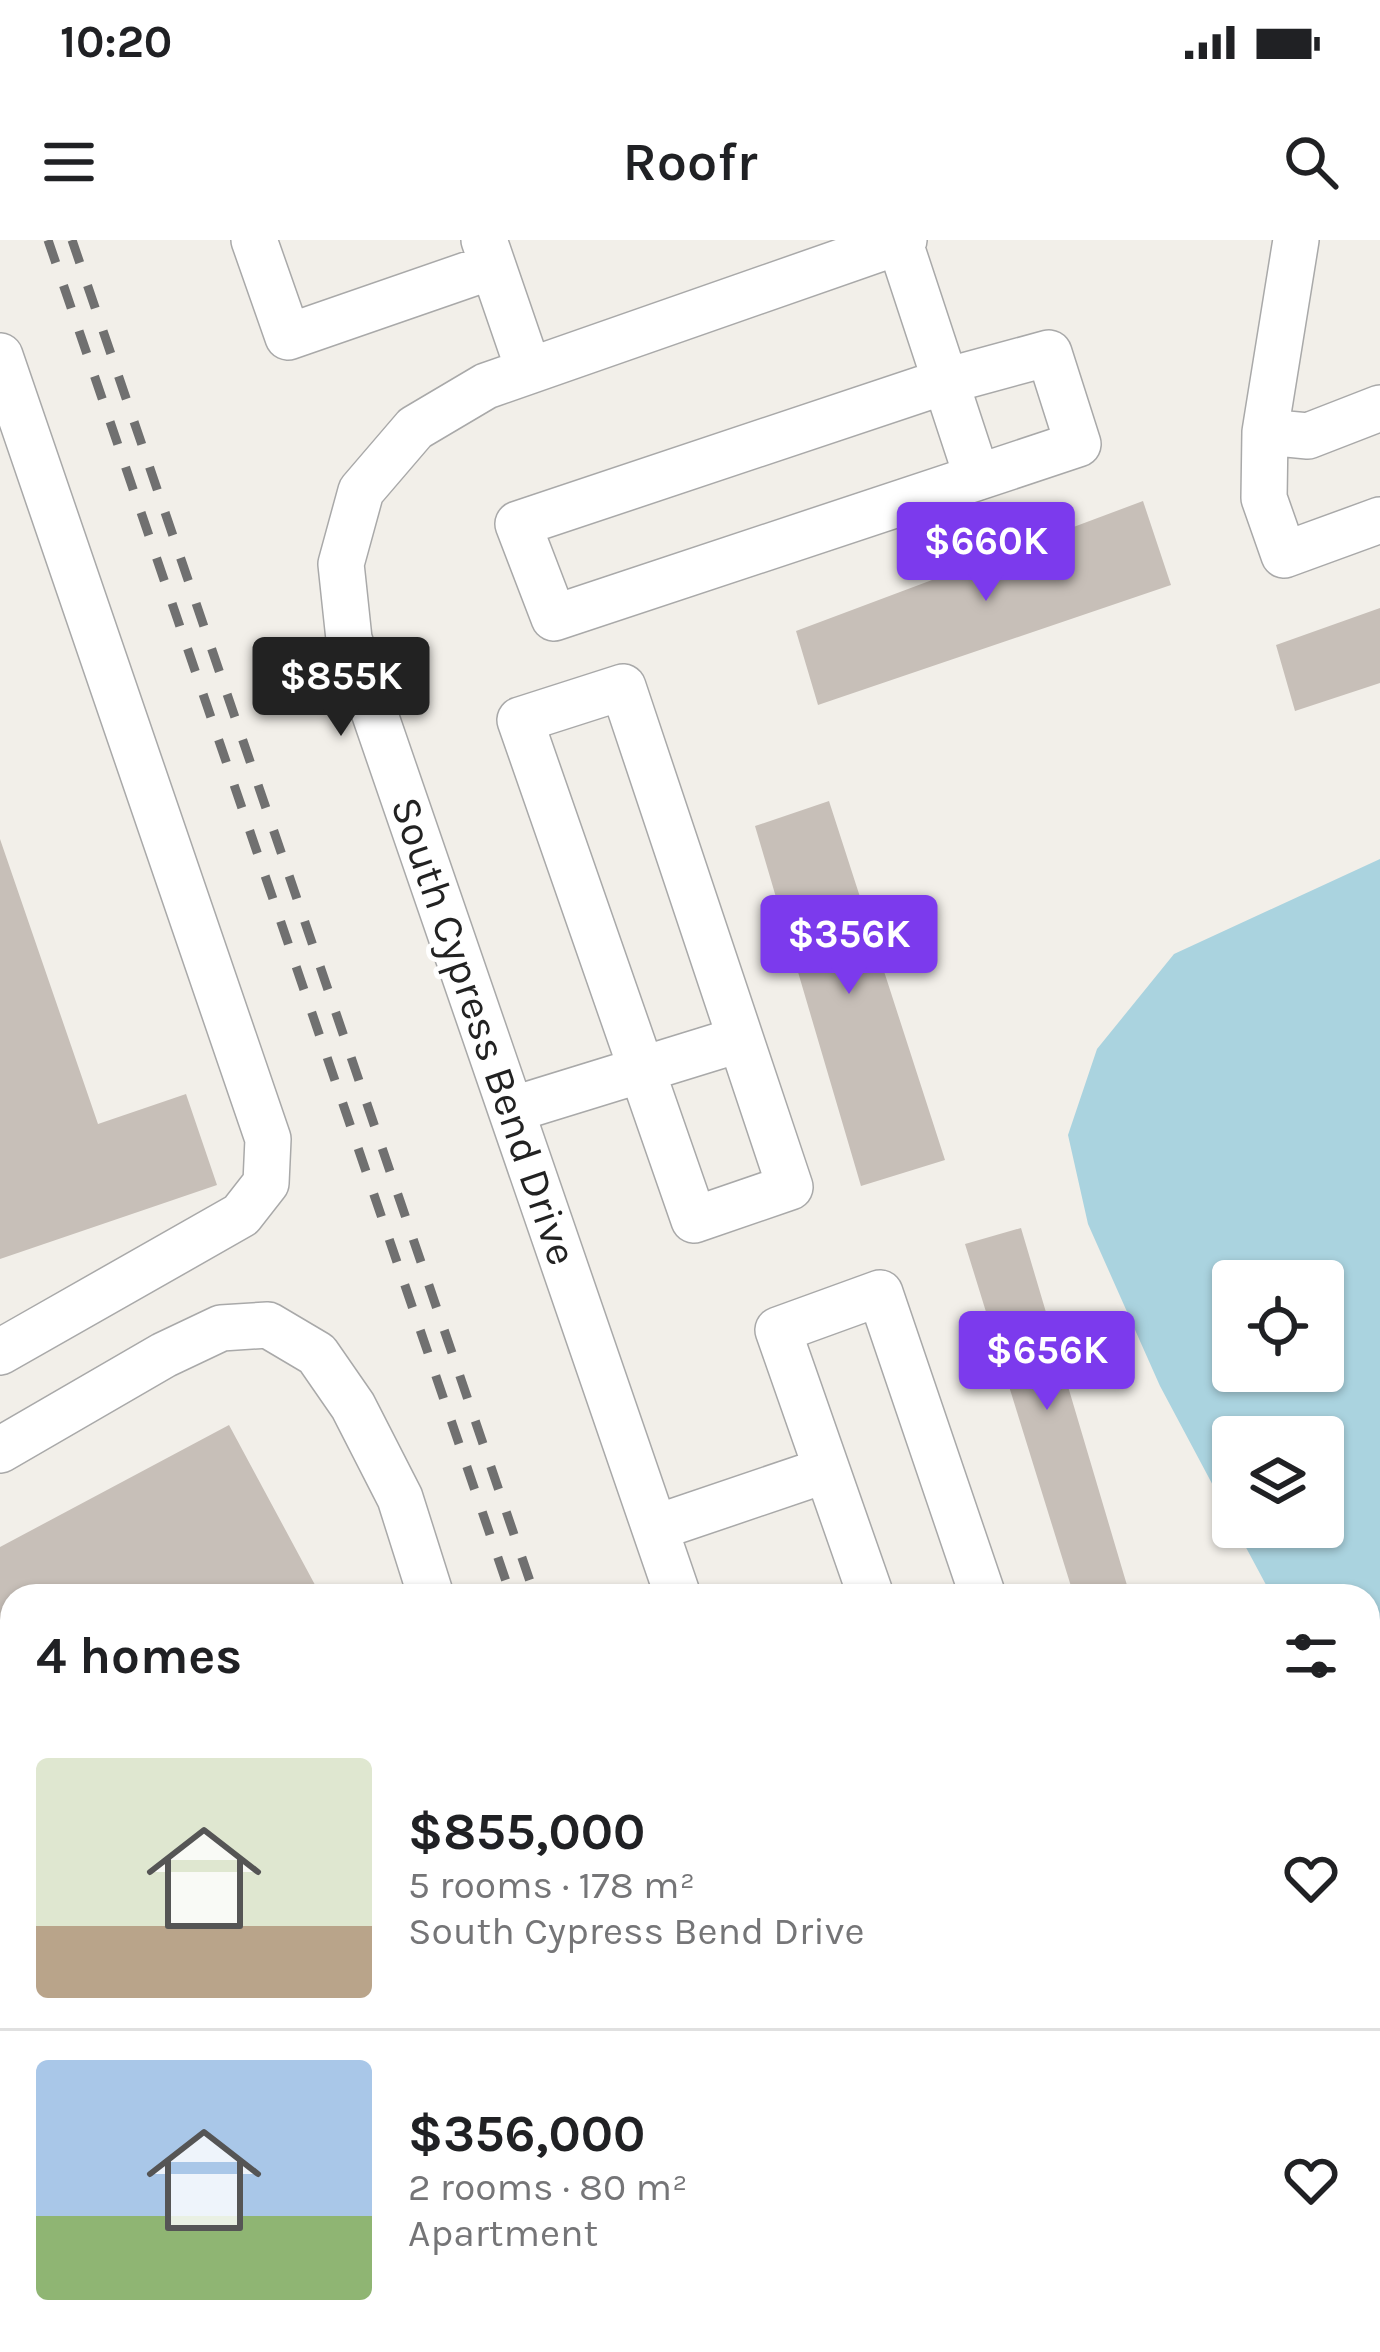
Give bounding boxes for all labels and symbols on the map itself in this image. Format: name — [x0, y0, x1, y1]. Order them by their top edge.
pin: $660K — [902, 502, 1070, 604]
pin: $855K — [257, 637, 425, 739]
street label: South Cypress Bend Drive — [380, 790, 588, 1272]
pin: $356K — [765, 895, 933, 997]
pin: $656K — [963, 1311, 1131, 1413]

